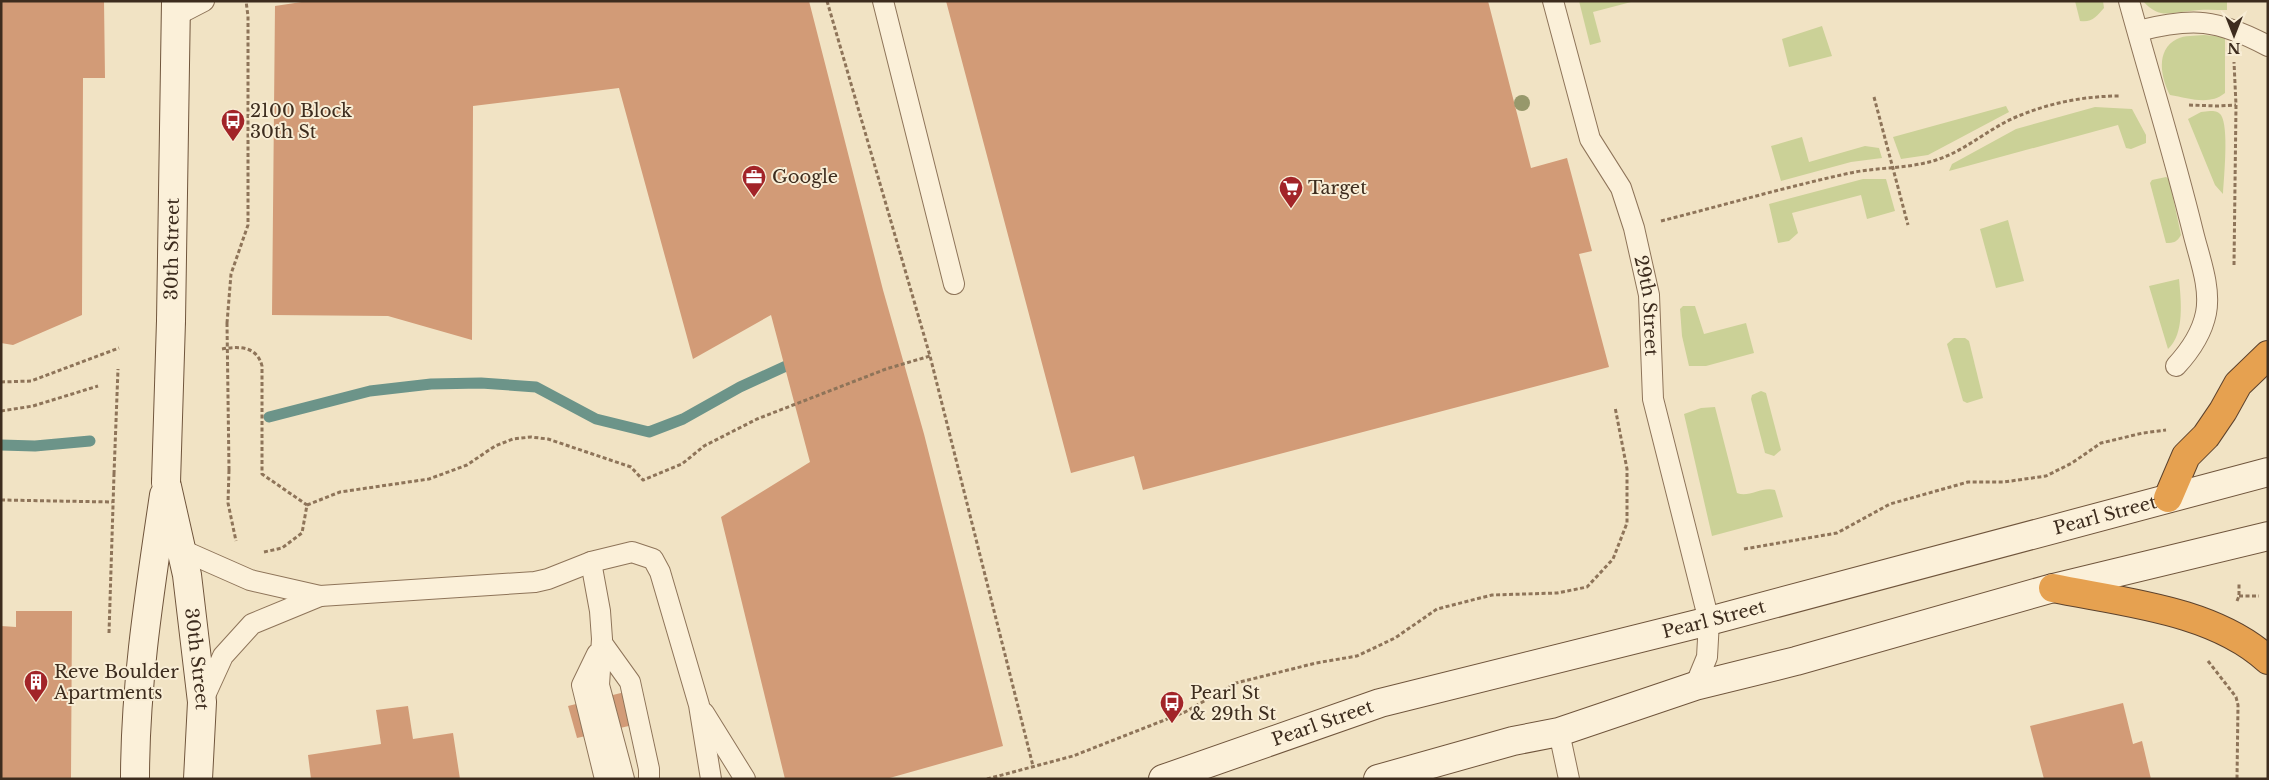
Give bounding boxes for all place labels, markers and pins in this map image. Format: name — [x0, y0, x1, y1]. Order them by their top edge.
place label: 2100 Block 30th St — [250, 100, 352, 143]
bus stop icon: 2100 Block 30th St — [220, 108, 246, 142]
office icon: Google — [741, 164, 767, 198]
place label: Google — [772, 166, 838, 188]
supermarket icon: Target — [1278, 175, 1304, 209]
place label: Target — [1308, 177, 1367, 199]
place label: Reve Boulder Apartments — [53, 661, 179, 704]
building icon: Reve Boulder Apartments — [23, 669, 49, 703]
place label: Pearl St & 29th St — [1190, 682, 1277, 725]
bus stop icon: Pearl St & 29th St — [1159, 690, 1185, 724]

